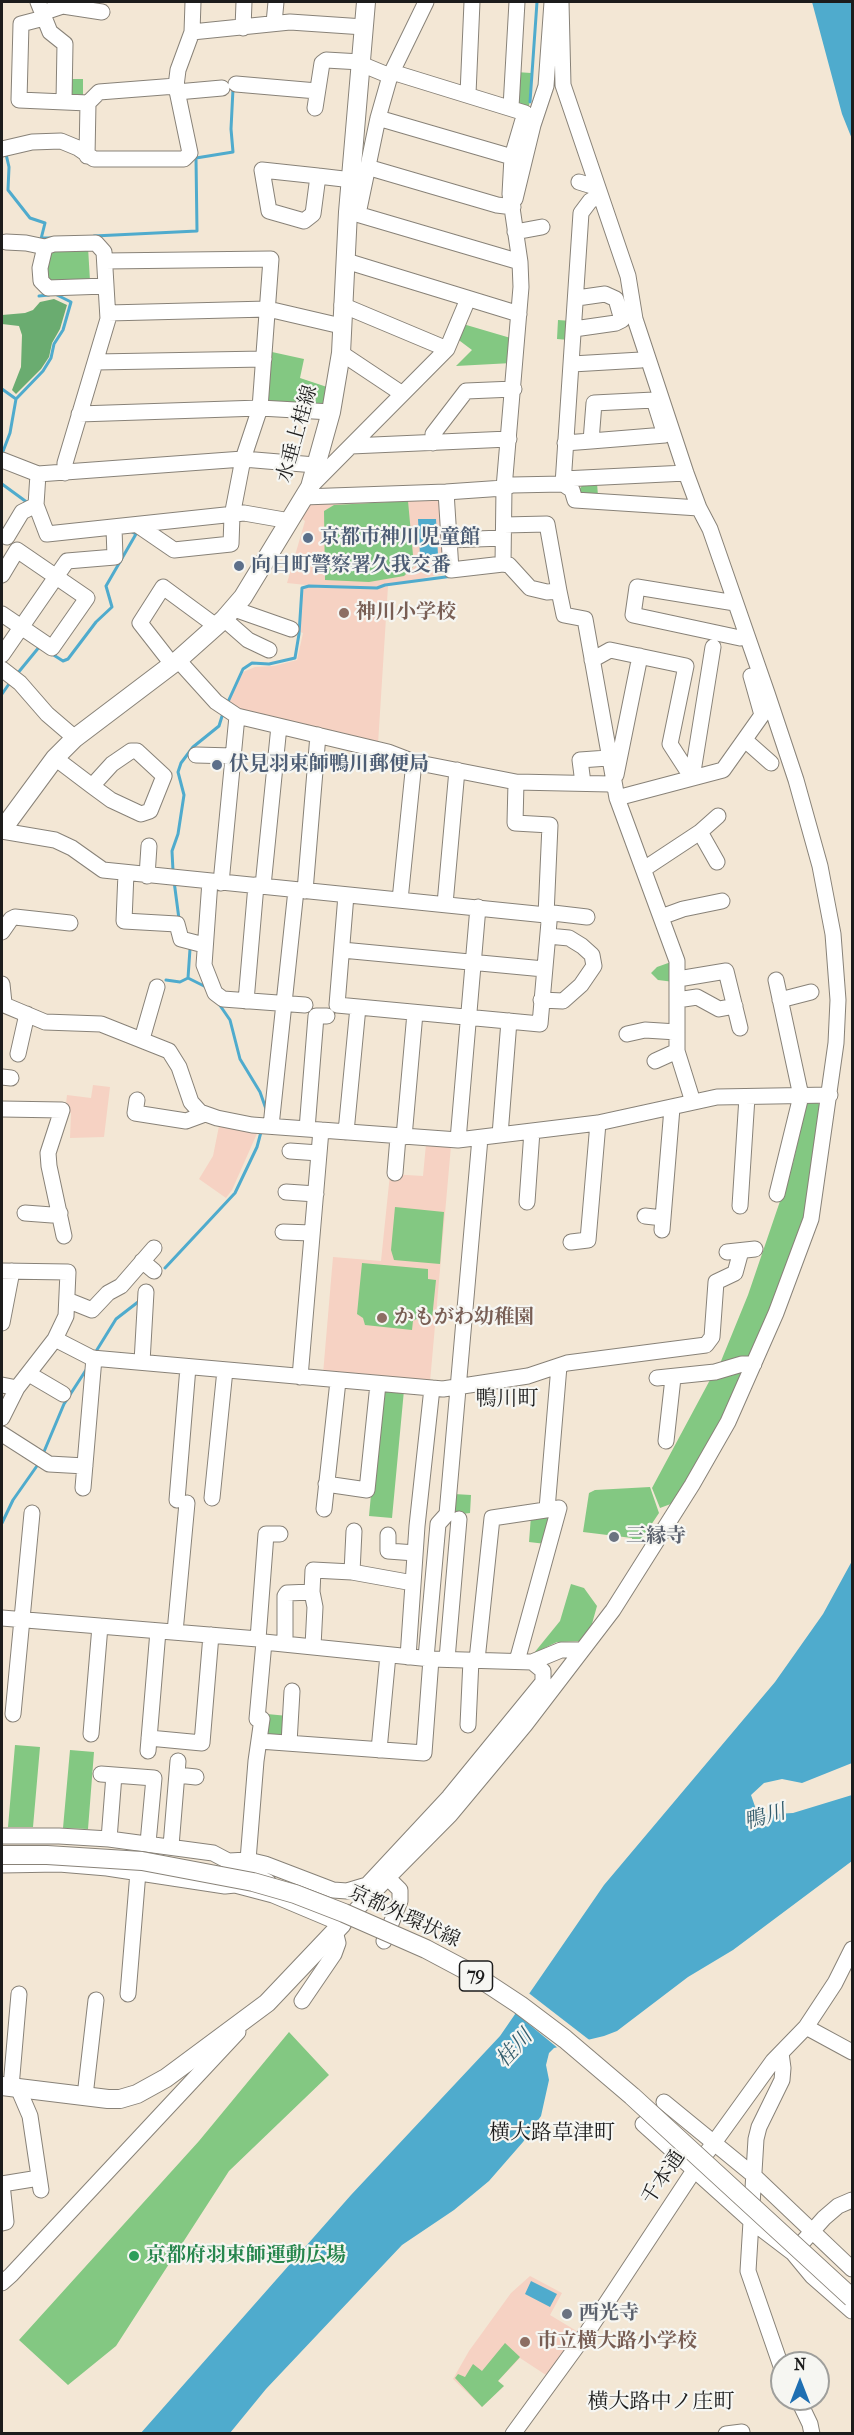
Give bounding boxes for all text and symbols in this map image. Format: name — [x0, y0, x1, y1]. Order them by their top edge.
street label: 水垂上桂線 — [273, 383, 323, 485]
place label: 京都市神川児童館 — [320, 526, 480, 550]
marker: 京都市神川児童館 — [301, 531, 315, 545]
place label: 向日町警察署久我交番 — [251, 554, 451, 578]
marker: 向日町警察署久我交番 — [232, 559, 246, 573]
place label: 神川小学校 — [356, 601, 456, 625]
marker: 神川小学校 — [337, 606, 351, 620]
place label: 伏見羽束師鴨川郵便局 — [229, 753, 429, 777]
marker: 伏見羽束師鴨川郵便局 — [210, 758, 224, 772]
place label: かもがわ幼稚園 — [394, 1306, 534, 1330]
marker: かもがわ幼稚園 — [375, 1311, 389, 1325]
district label: 鴨川町 — [476, 1387, 538, 1413]
place label: 三縁寺 — [626, 1525, 686, 1549]
marker: 三縁寺 — [607, 1530, 621, 1544]
water label: 鴨川 — [741, 1800, 789, 1836]
street label: 京都外環状線 — [345, 1881, 463, 1953]
road number: 79 — [460, 1961, 492, 1991]
water label: 桂川 — [491, 2025, 539, 2073]
district label: 横大路草津町 — [489, 2121, 615, 2147]
street label: 千本通 — [637, 2146, 691, 2210]
place label: 京都府羽束師運動広場 — [146, 2244, 346, 2268]
marker: 京都府羽束師運動広場 — [127, 2249, 141, 2263]
place label: 西光寺 — [579, 2302, 639, 2326]
marker: 西光寺 — [560, 2307, 574, 2321]
place label: 市立横大路小学校 — [537, 2330, 697, 2354]
marker: 市立横大路小学校 — [518, 2335, 532, 2349]
north arrow — [770, 2351, 830, 2411]
text: N — [794, 2355, 806, 2374]
district label: 横大路中ノ庄町 — [588, 2390, 734, 2416]

